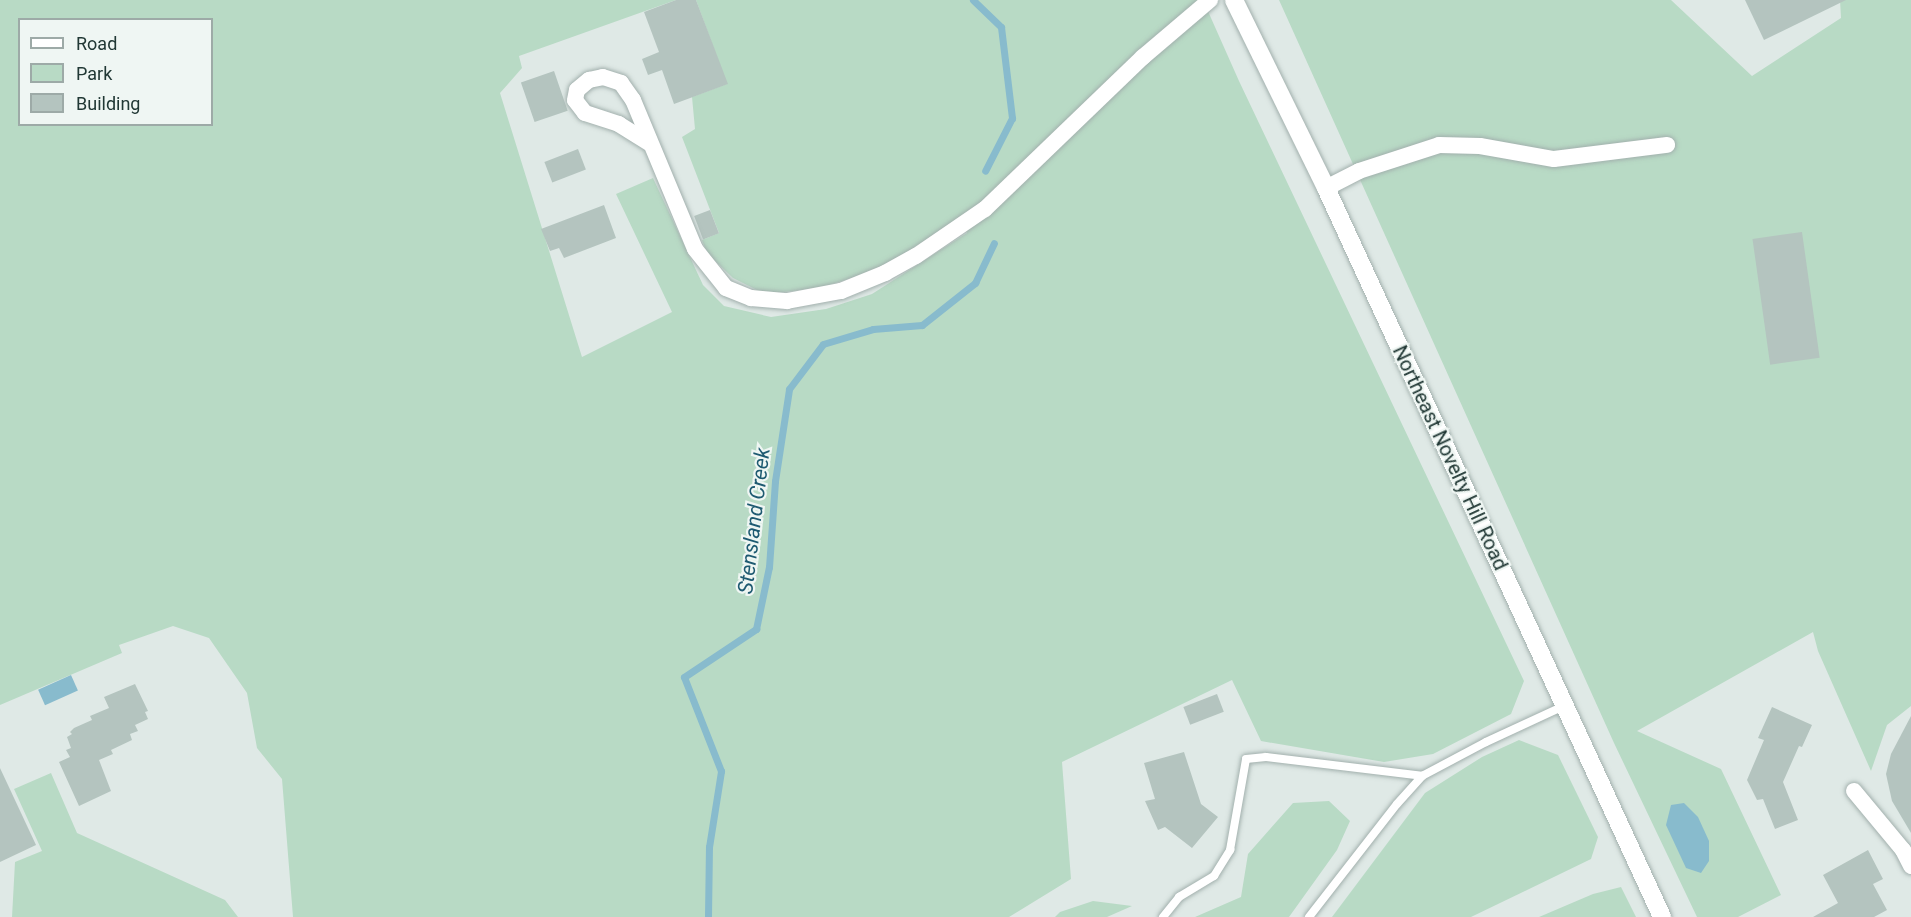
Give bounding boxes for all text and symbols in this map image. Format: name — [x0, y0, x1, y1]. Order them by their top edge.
legend — [18, 18, 213, 126]
text: Road — [76, 33, 117, 54]
text: Park — [76, 63, 112, 84]
text: Building — [76, 93, 140, 114]
street label: Northeast Novelty Hill Road — [1387, 342, 1513, 574]
water label: Stensland Creek — [733, 446, 775, 596]

